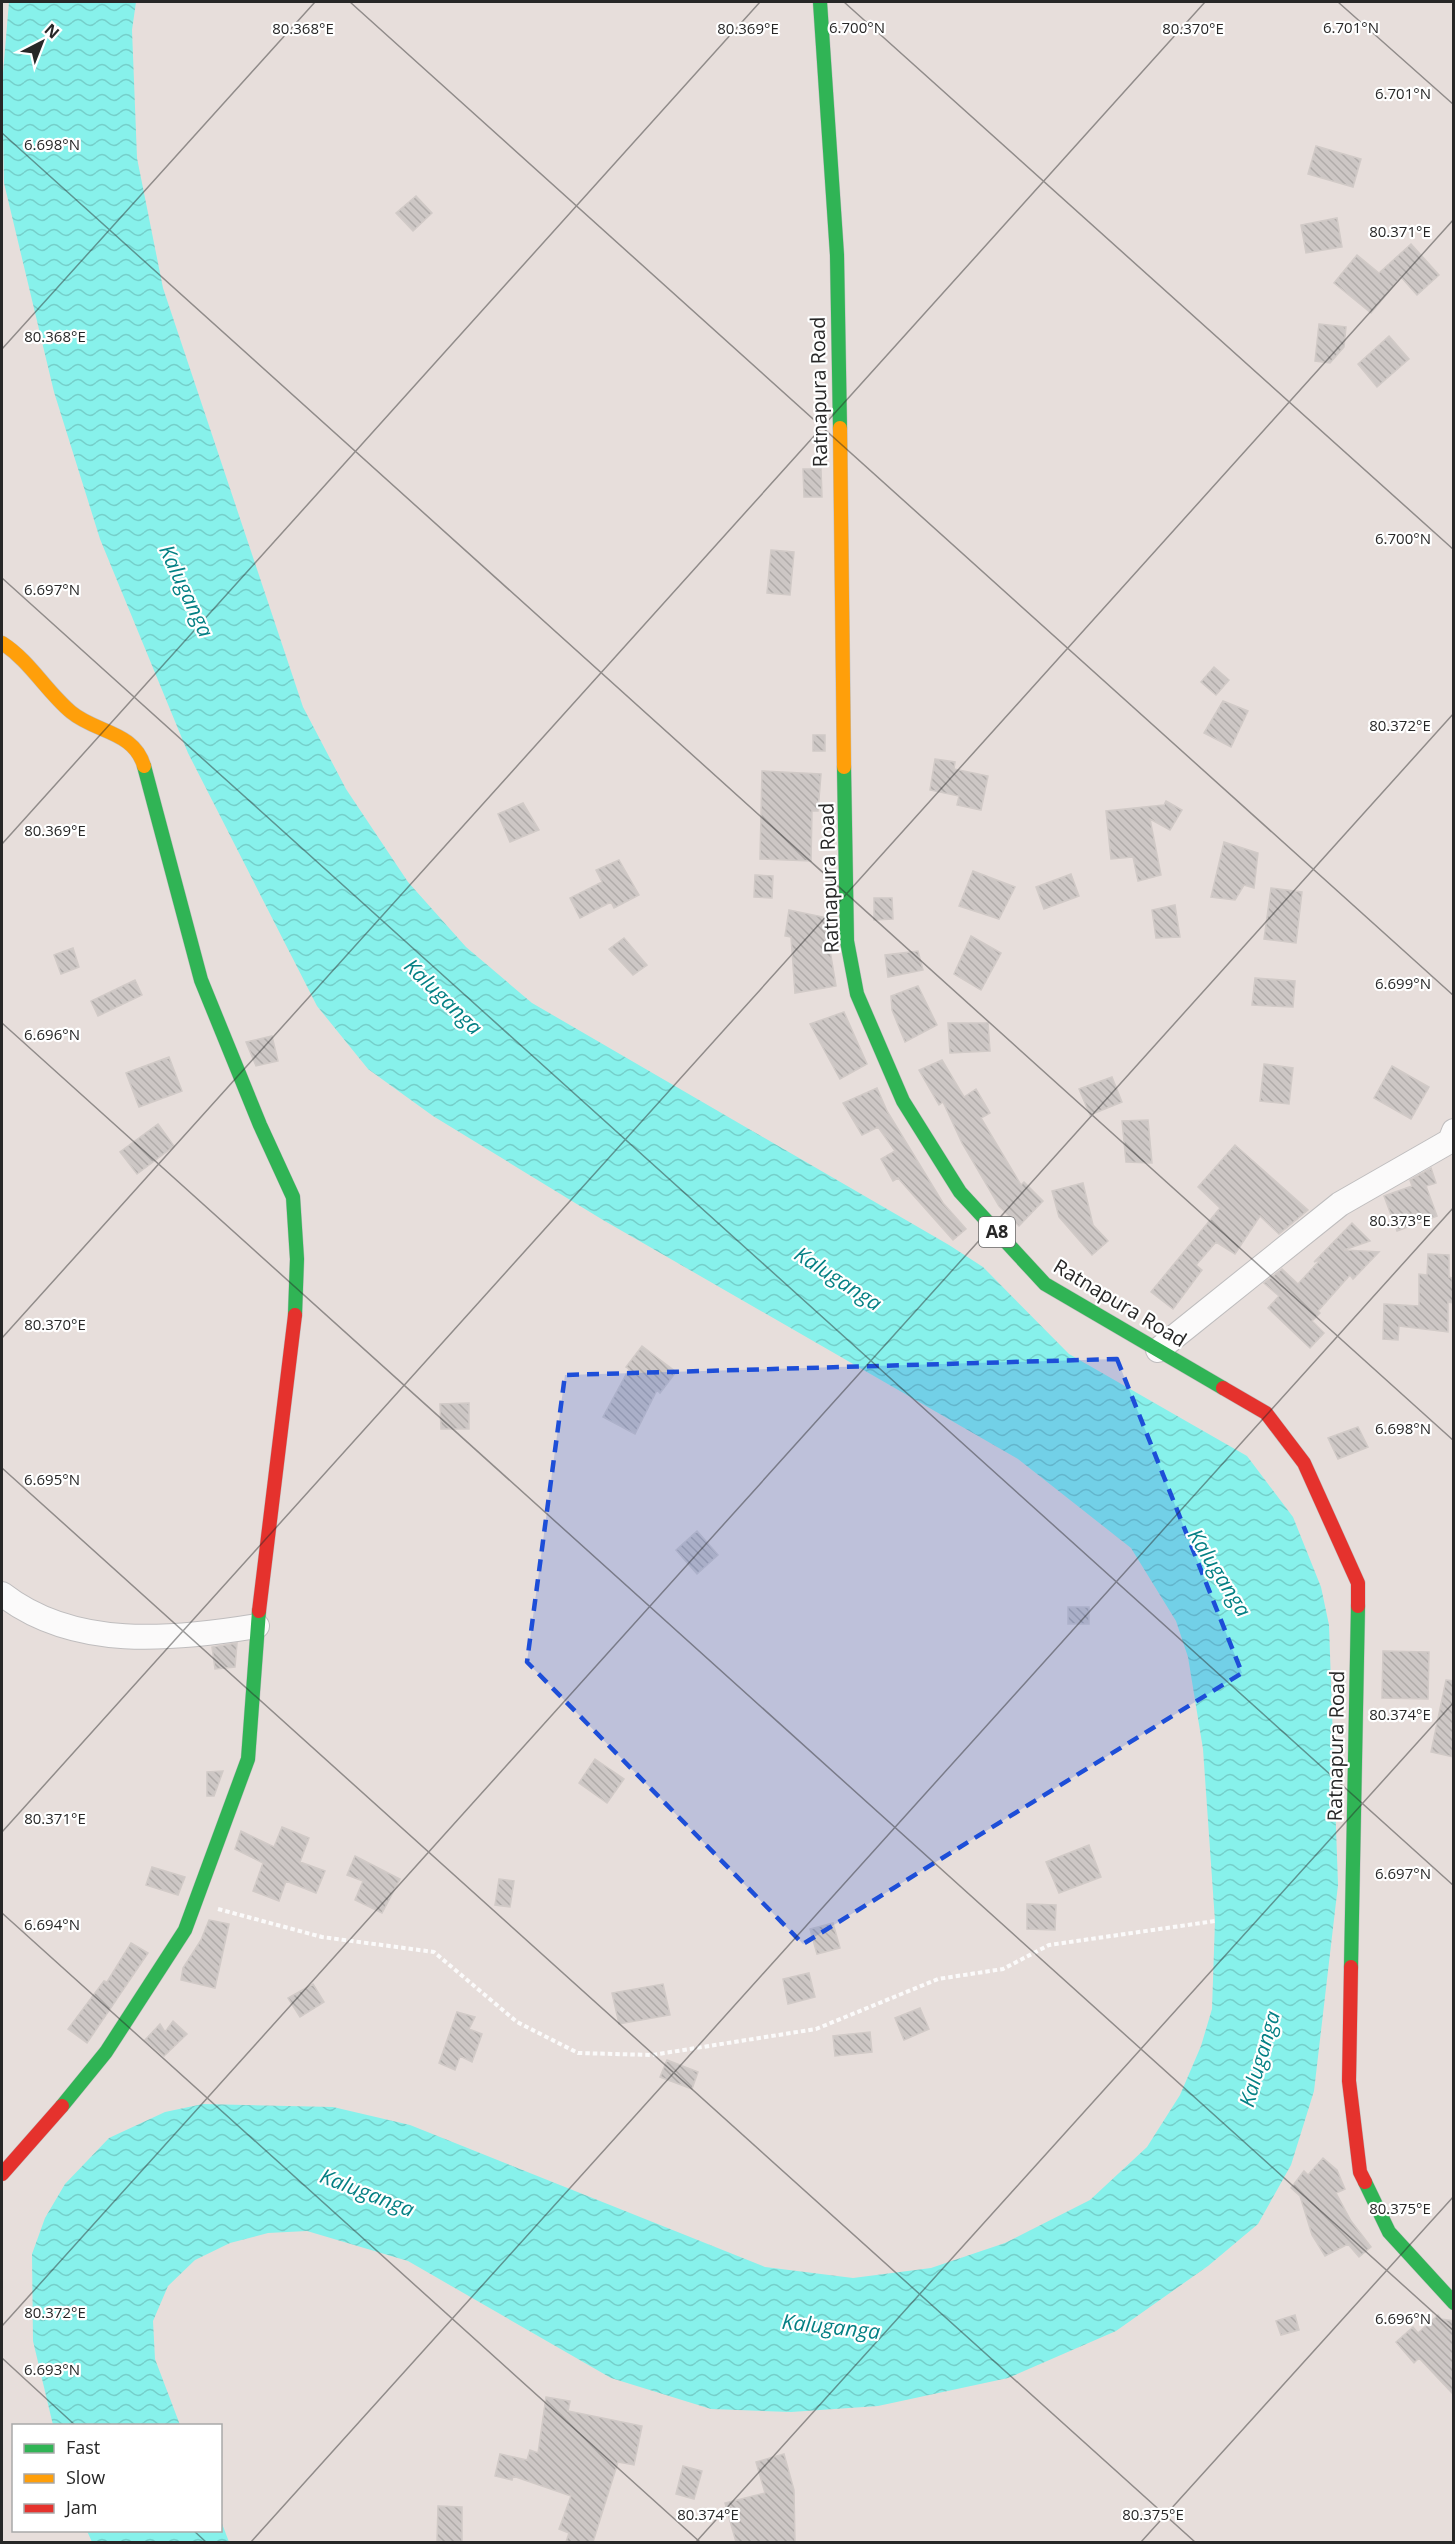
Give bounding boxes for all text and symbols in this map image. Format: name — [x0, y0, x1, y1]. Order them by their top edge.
north arrow — [12, 12, 72, 72]
text: 6.700°N — [829, 17, 885, 37]
text: 6.701°N — [1323, 17, 1379, 37]
text: N — [40, 18, 64, 43]
text: 80.368°E — [272, 18, 334, 38]
text: 80.369°E — [717, 18, 779, 38]
text: 80.370°E — [1162, 18, 1224, 38]
text: 6.701°N — [1375, 83, 1431, 103]
text: 6.698°N — [24, 134, 80, 154]
text: 80.371°E — [1369, 221, 1431, 241]
street label: Ratnapura Road — [804, 316, 833, 468]
text: 80.368°E — [24, 326, 86, 346]
text: 6.700°N — [1375, 528, 1431, 548]
water label: Kaluganga — [153, 540, 220, 641]
text: 6.697°N — [24, 579, 80, 599]
text: 80.372°E — [1369, 715, 1431, 735]
street label: Ratnapura Road — [812, 802, 845, 954]
text: 80.369°E — [24, 820, 86, 840]
water label: Kaluganga — [398, 952, 489, 1041]
text: 6.699°N — [1375, 973, 1431, 993]
text: 6.696°N — [24, 1024, 80, 1044]
text: 80.373°E — [1369, 1210, 1431, 1230]
road number: A8 — [979, 1217, 1015, 1247]
water label: Kaluganga — [790, 1240, 888, 1317]
street label: Ratnapura Road — [1049, 1252, 1192, 1353]
text: 80.370°E — [24, 1314, 86, 1334]
text: 6.698°N — [1375, 1418, 1431, 1438]
text: 6.695°N — [24, 1469, 80, 1489]
water label: Kaluganga — [1182, 1523, 1258, 1622]
street label: Ratnapura Road — [1321, 1670, 1350, 1822]
text: 80.374°E — [1369, 1704, 1431, 1724]
text: 80.371°E — [24, 1808, 86, 1828]
text: 6.697°N — [1375, 1863, 1431, 1883]
text: 6.694°N — [24, 1914, 80, 1934]
water label: Kaluganga — [1232, 2007, 1286, 2110]
water label: Kaluganga — [316, 2161, 419, 2223]
text: 80.375°E — [1369, 2198, 1431, 2218]
text: 80.372°E — [24, 2302, 86, 2322]
water label: Kaluganga — [781, 2307, 882, 2345]
text: 6.696°N — [1375, 2308, 1431, 2328]
text: 6.693°N — [24, 2359, 80, 2379]
legend — [12, 2424, 222, 2532]
text: Fast — [66, 2435, 100, 2459]
text: Slow — [66, 2465, 105, 2489]
text: Jam — [64, 2495, 98, 2519]
text: 80.374°E — [677, 2504, 739, 2524]
text: 80.375°E — [1122, 2504, 1184, 2524]

